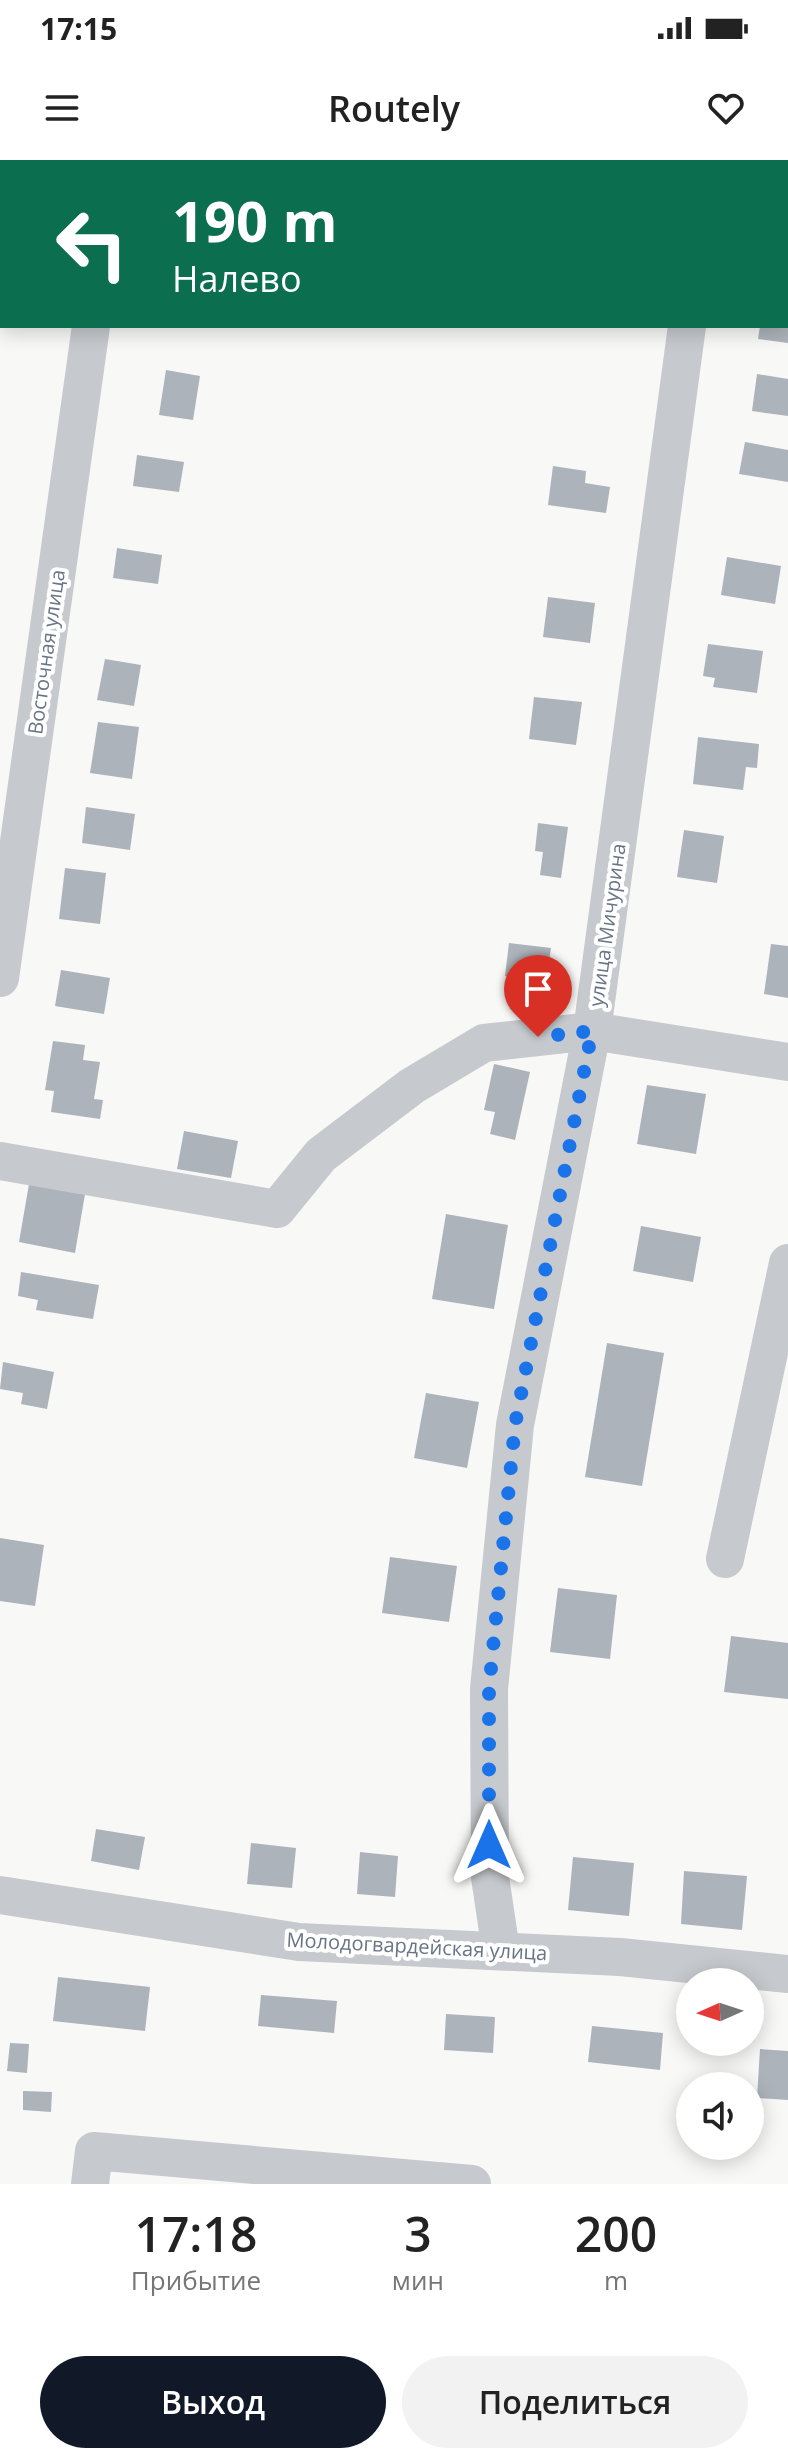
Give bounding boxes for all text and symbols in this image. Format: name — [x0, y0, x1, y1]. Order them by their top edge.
text: 17:15 — [40, 8, 117, 49]
text: Routely — [328, 84, 460, 133]
icon: menu — [40, 86, 84, 130]
icon: heart — [704, 86, 748, 130]
text: 190 m — [172, 182, 338, 258]
icon: left — [40, 192, 144, 296]
text: Налево — [172, 254, 302, 303]
street label: Восточная улица — [21, 568, 71, 736]
street label: улица Мичурина — [582, 842, 632, 1008]
pin — [504, 955, 572, 1037]
icon: arrive — [516, 967, 560, 1011]
position arrow — [447, 1803, 531, 1887]
street label: Молодогвардейская улица — [286, 1926, 548, 1966]
north arrow — [676, 1968, 764, 2056]
map controls — [676, 1968, 764, 2160]
button: sound — [676, 2072, 764, 2160]
text: 17:18 — [134, 2201, 257, 2266]
text: 3 — [404, 2201, 432, 2266]
text: 200 — [575, 2201, 657, 2266]
text: Прибытие — [131, 2262, 261, 2298]
text: мин — [392, 2262, 444, 2298]
text: m — [604, 2262, 628, 2298]
button: Выход — [40, 2356, 386, 2448]
button: Поделиться — [402, 2356, 748, 2448]

